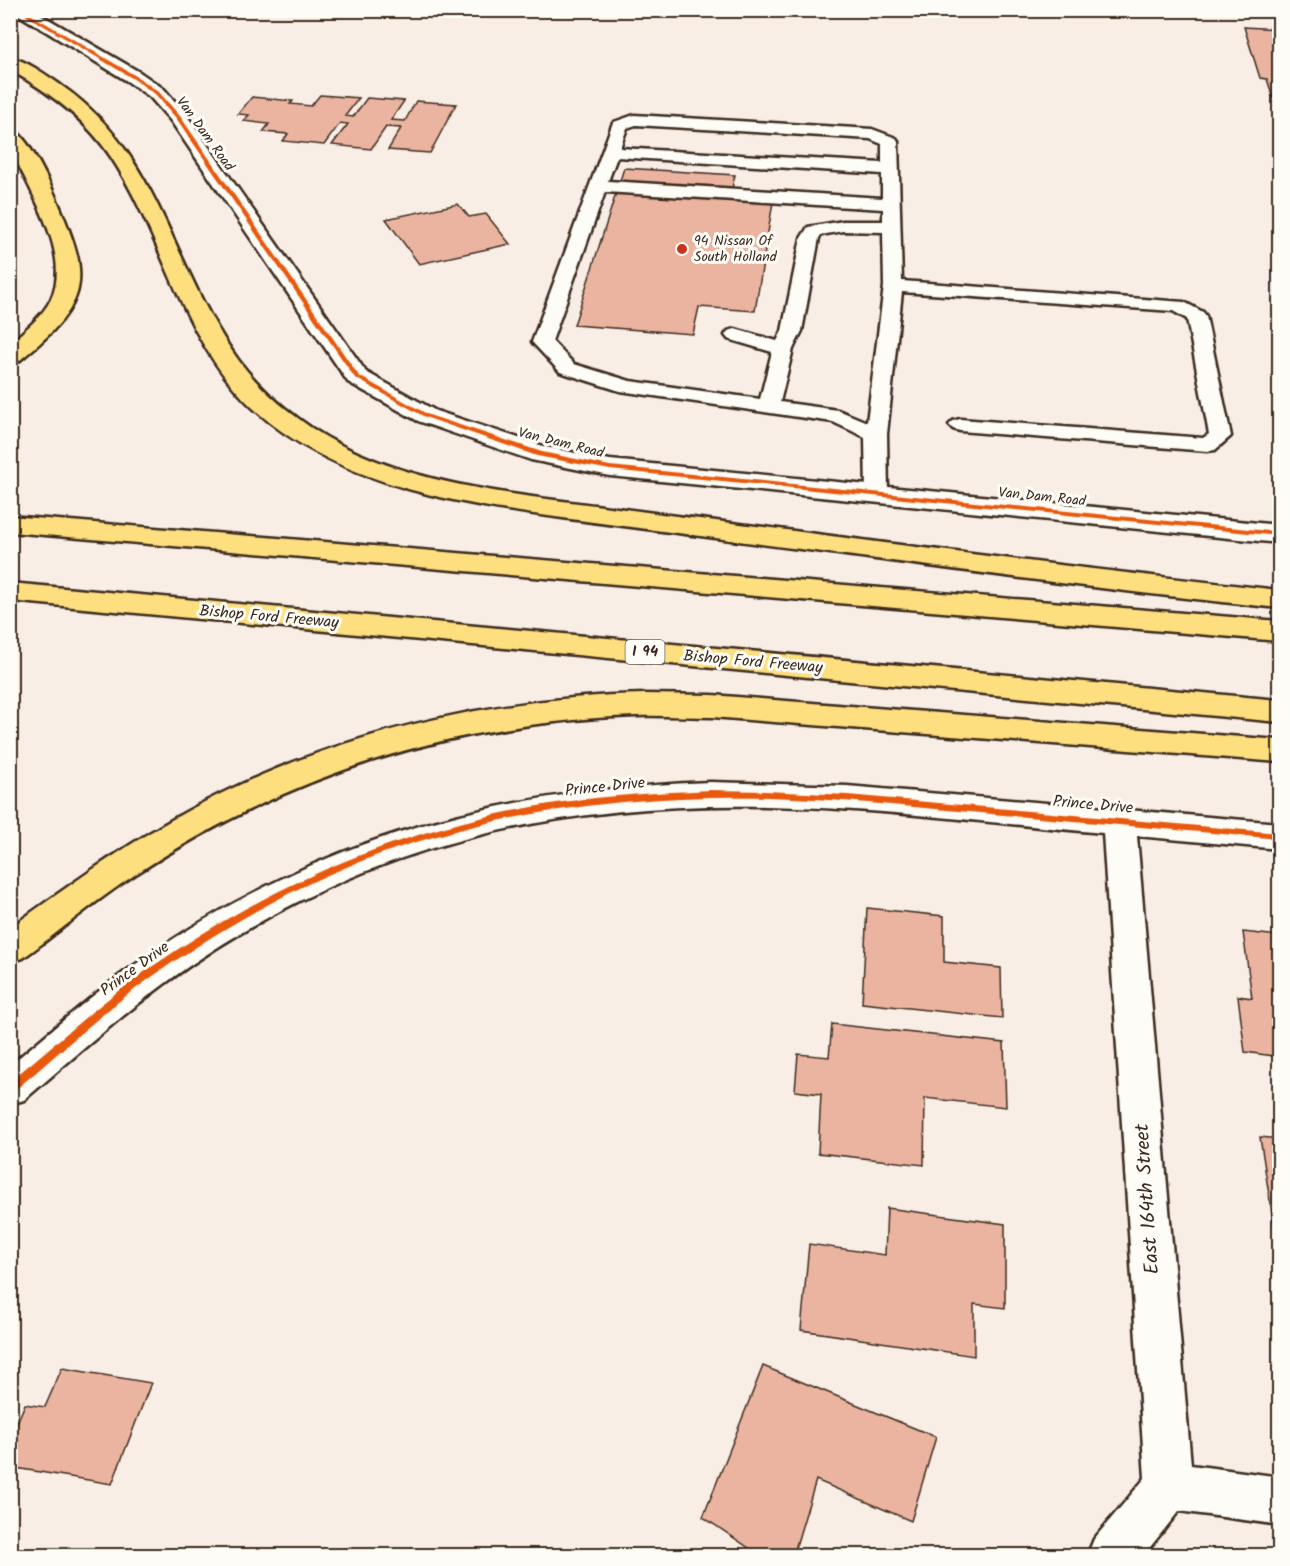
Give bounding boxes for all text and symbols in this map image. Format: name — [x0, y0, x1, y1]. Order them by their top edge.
street label: Van Dam Road — [170, 92, 240, 177]
place label: 94 Nissan Of South Holland — [694, 230, 778, 268]
marker: 94 Nissan Of South Holland — [675, 242, 689, 256]
street label: Van Dam Road — [516, 422, 607, 465]
street label: Van Dam Road — [997, 481, 1088, 513]
street label: Bishop Ford Freeway — [198, 598, 340, 636]
road number: I 94 — [626, 640, 664, 664]
street label: Bishop Ford Freeway — [682, 643, 824, 681]
street label: Prince Drive — [564, 770, 646, 804]
street label: Prince Drive — [1052, 789, 1134, 821]
street label: Prince Drive — [95, 935, 175, 1003]
street label: East 164th Street — [1127, 1122, 1169, 1275]

